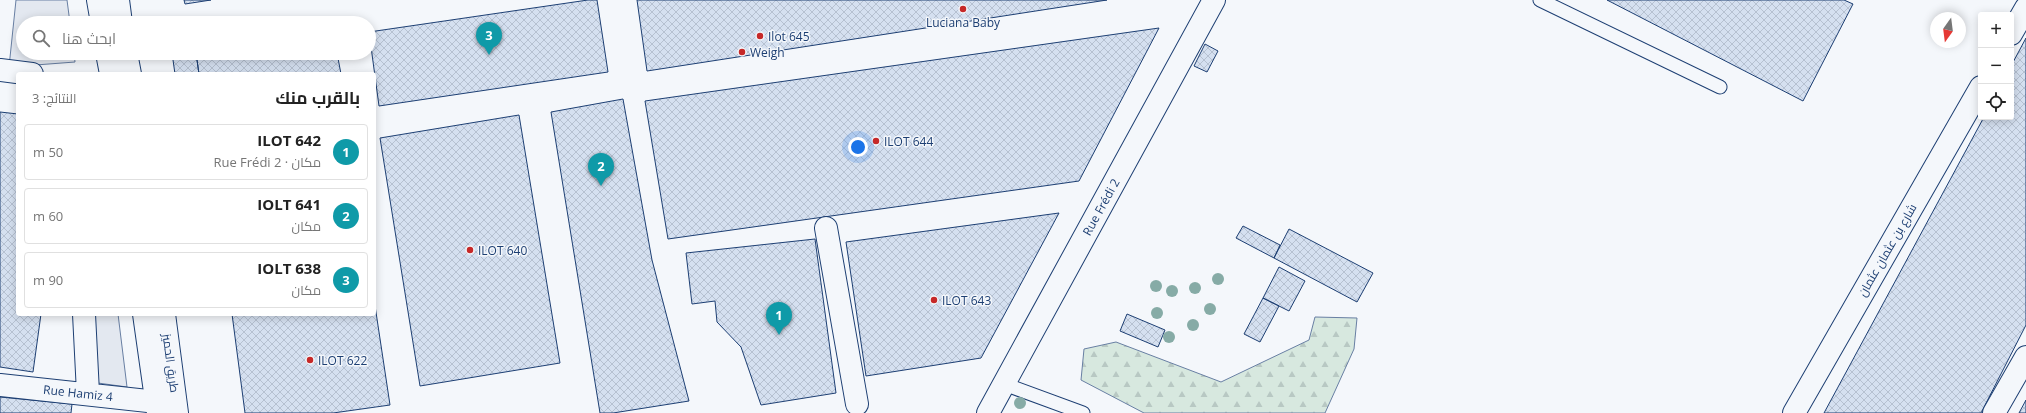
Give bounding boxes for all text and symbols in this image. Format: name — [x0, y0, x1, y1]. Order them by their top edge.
marker: Luciana Baby — [958, 4, 968, 14]
north arrow — [1930, 12, 1966, 48]
map controls — [1978, 12, 2014, 120]
button: + — [1978, 12, 2014, 48]
place label: Luciana Baby — [926, 14, 1001, 31]
search box — [16, 16, 376, 60]
pin: 3 — [476, 22, 502, 55]
icon: search — [30, 27, 52, 49]
text: ابحث هنا — [62, 28, 116, 48]
place label: Ilot 645 — [768, 28, 810, 45]
marker: Ilot 645 — [755, 31, 765, 41]
place label: Weigh — [750, 44, 785, 61]
marker: Weigh — [737, 47, 747, 57]
button: − — [1978, 48, 2014, 84]
button: locate — [1978, 84, 2014, 120]
text: بالقرب منك — [275, 86, 360, 109]
text: النتائج: 3 — [32, 89, 76, 107]
text: ILOT 642 — [257, 130, 321, 150]
place label: ILOT 644 — [884, 133, 933, 150]
marker: ILOT 644 — [871, 136, 881, 146]
your location — [848, 137, 868, 157]
text: 50 m — [33, 143, 63, 161]
text: 1 — [342, 143, 350, 161]
text: مكان · Rue Frédi 2 — [213, 153, 321, 171]
pin: 2 — [588, 153, 614, 186]
street label: Rue Frédi 2 — [1078, 175, 1124, 239]
text: IOLT 641 — [257, 194, 321, 214]
street label: شارع بن عثمان عثمان — [1853, 200, 1921, 300]
text: 60 m — [33, 207, 63, 225]
text: 2 — [342, 207, 350, 225]
text: مكان — [292, 217, 321, 235]
place label: ILOT 640 — [478, 242, 527, 259]
marker: ILOT 640 — [465, 245, 475, 255]
text: IOLT 638 — [257, 258, 321, 278]
text: 90 m — [33, 271, 63, 289]
text: 3 — [342, 271, 350, 289]
text: مكان — [292, 281, 321, 299]
place label: ILOT 643 — [942, 292, 991, 309]
marker: ILOT 643 — [929, 295, 939, 305]
pin: 1 — [766, 302, 792, 335]
street label: طريق الحميز — [158, 331, 184, 394]
place label: ILOT 622 — [318, 352, 367, 369]
marker: ILOT 622 — [305, 355, 315, 365]
street label: Rue Hamiz 4 — [42, 381, 114, 405]

